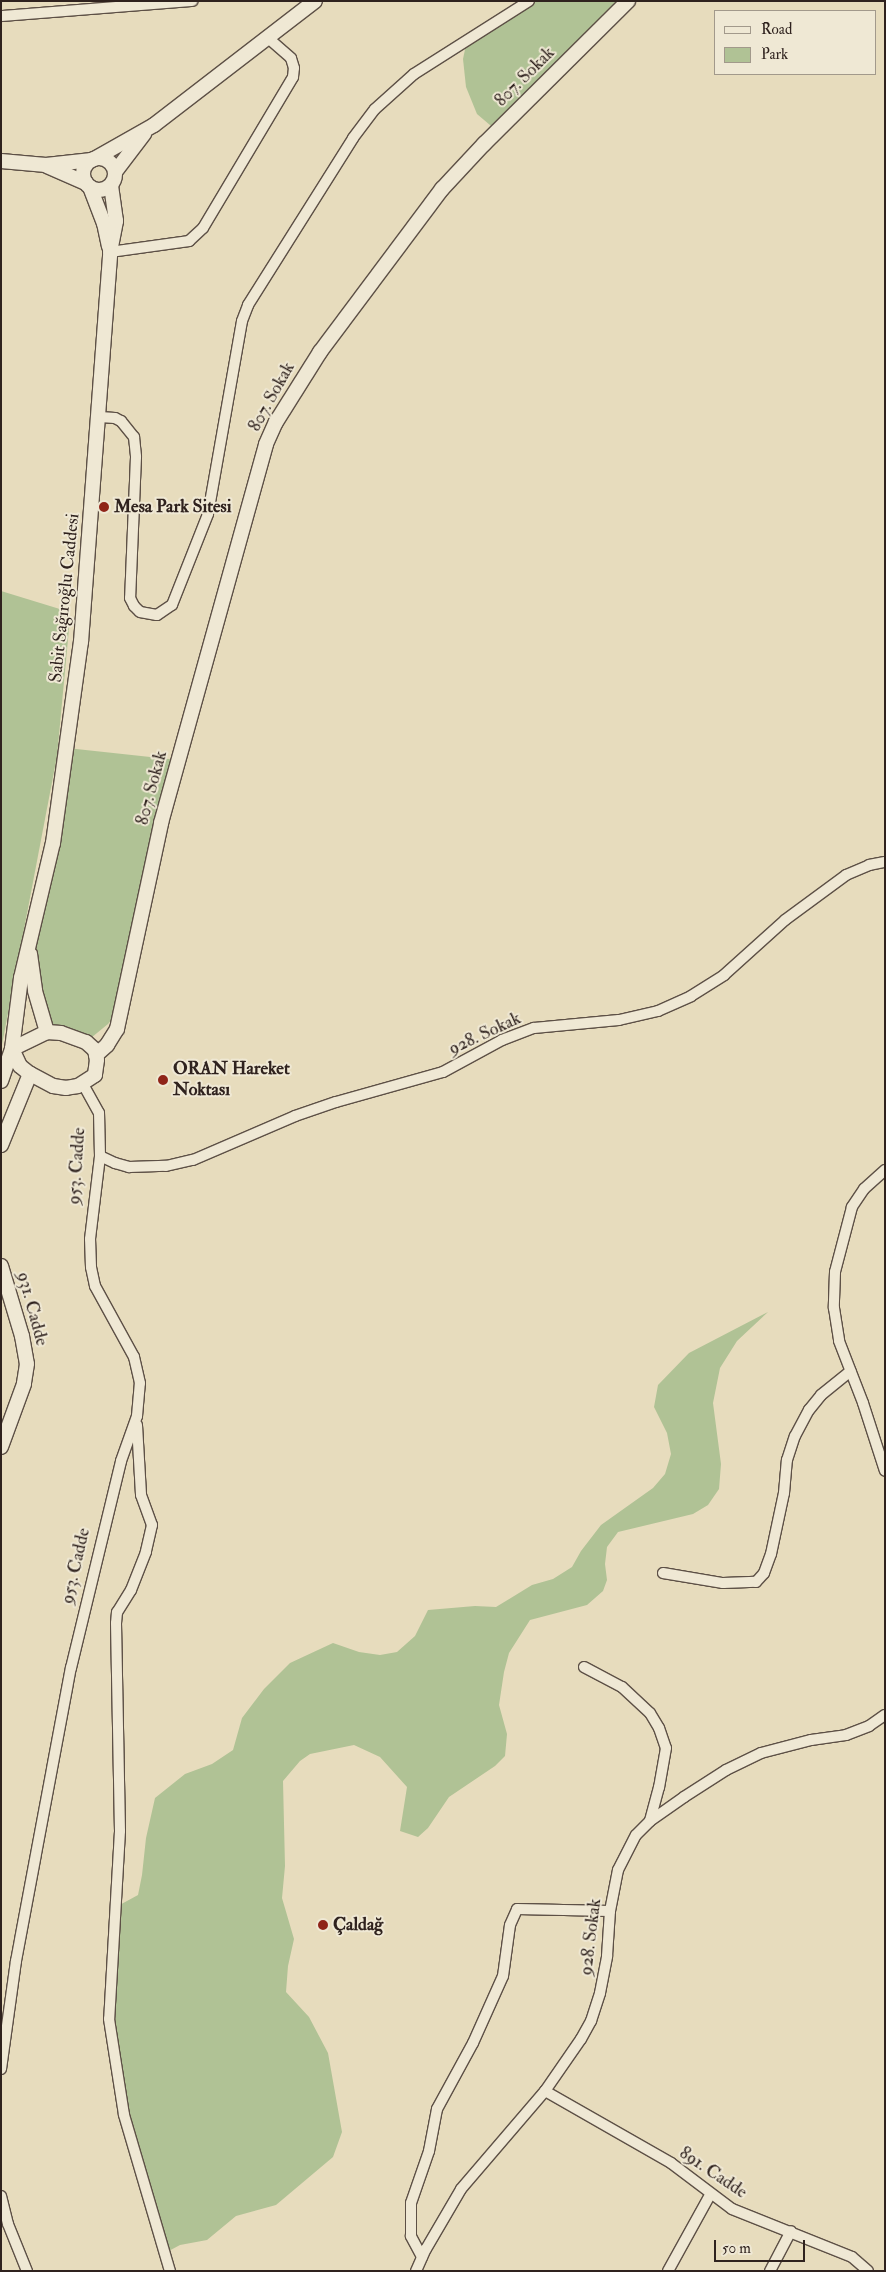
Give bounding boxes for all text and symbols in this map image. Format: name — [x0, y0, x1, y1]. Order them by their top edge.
legend — [714, 10, 876, 75]
text: Road — [761, 20, 792, 39]
street label: 807. Sokak — [491, 43, 559, 111]
text: Park — [761, 45, 788, 64]
street label: 807. Sokak — [244, 359, 300, 435]
place label: Mesa Park Sitesi — [114, 496, 231, 518]
marker: Mesa Park Sitesi — [98, 501, 110, 513]
street label: Sabit Sağıroğlu Caddesi — [45, 512, 85, 684]
street label: 807. Sokak — [132, 749, 172, 827]
street label: 928. Sokak — [445, 1008, 525, 1060]
place label: ORAN Hareket Noktası — [173, 1059, 290, 1102]
marker: ORAN Hareket Noktası — [157, 1074, 169, 1086]
street label: 953. Cadde — [64, 1127, 90, 1205]
street label: 931. Cadde — [12, 1270, 52, 1348]
street label: 953. Cadde — [57, 1526, 95, 1606]
street label: 928. Sokak — [576, 1897, 606, 1977]
place label: Çaldağ — [333, 1914, 383, 1936]
marker: Çaldağ — [317, 1919, 329, 1931]
street label: 891. Cadde — [675, 2142, 751, 2204]
scale bar — [716, 2230, 807, 2262]
text: 50 m — [722, 2239, 751, 2258]

